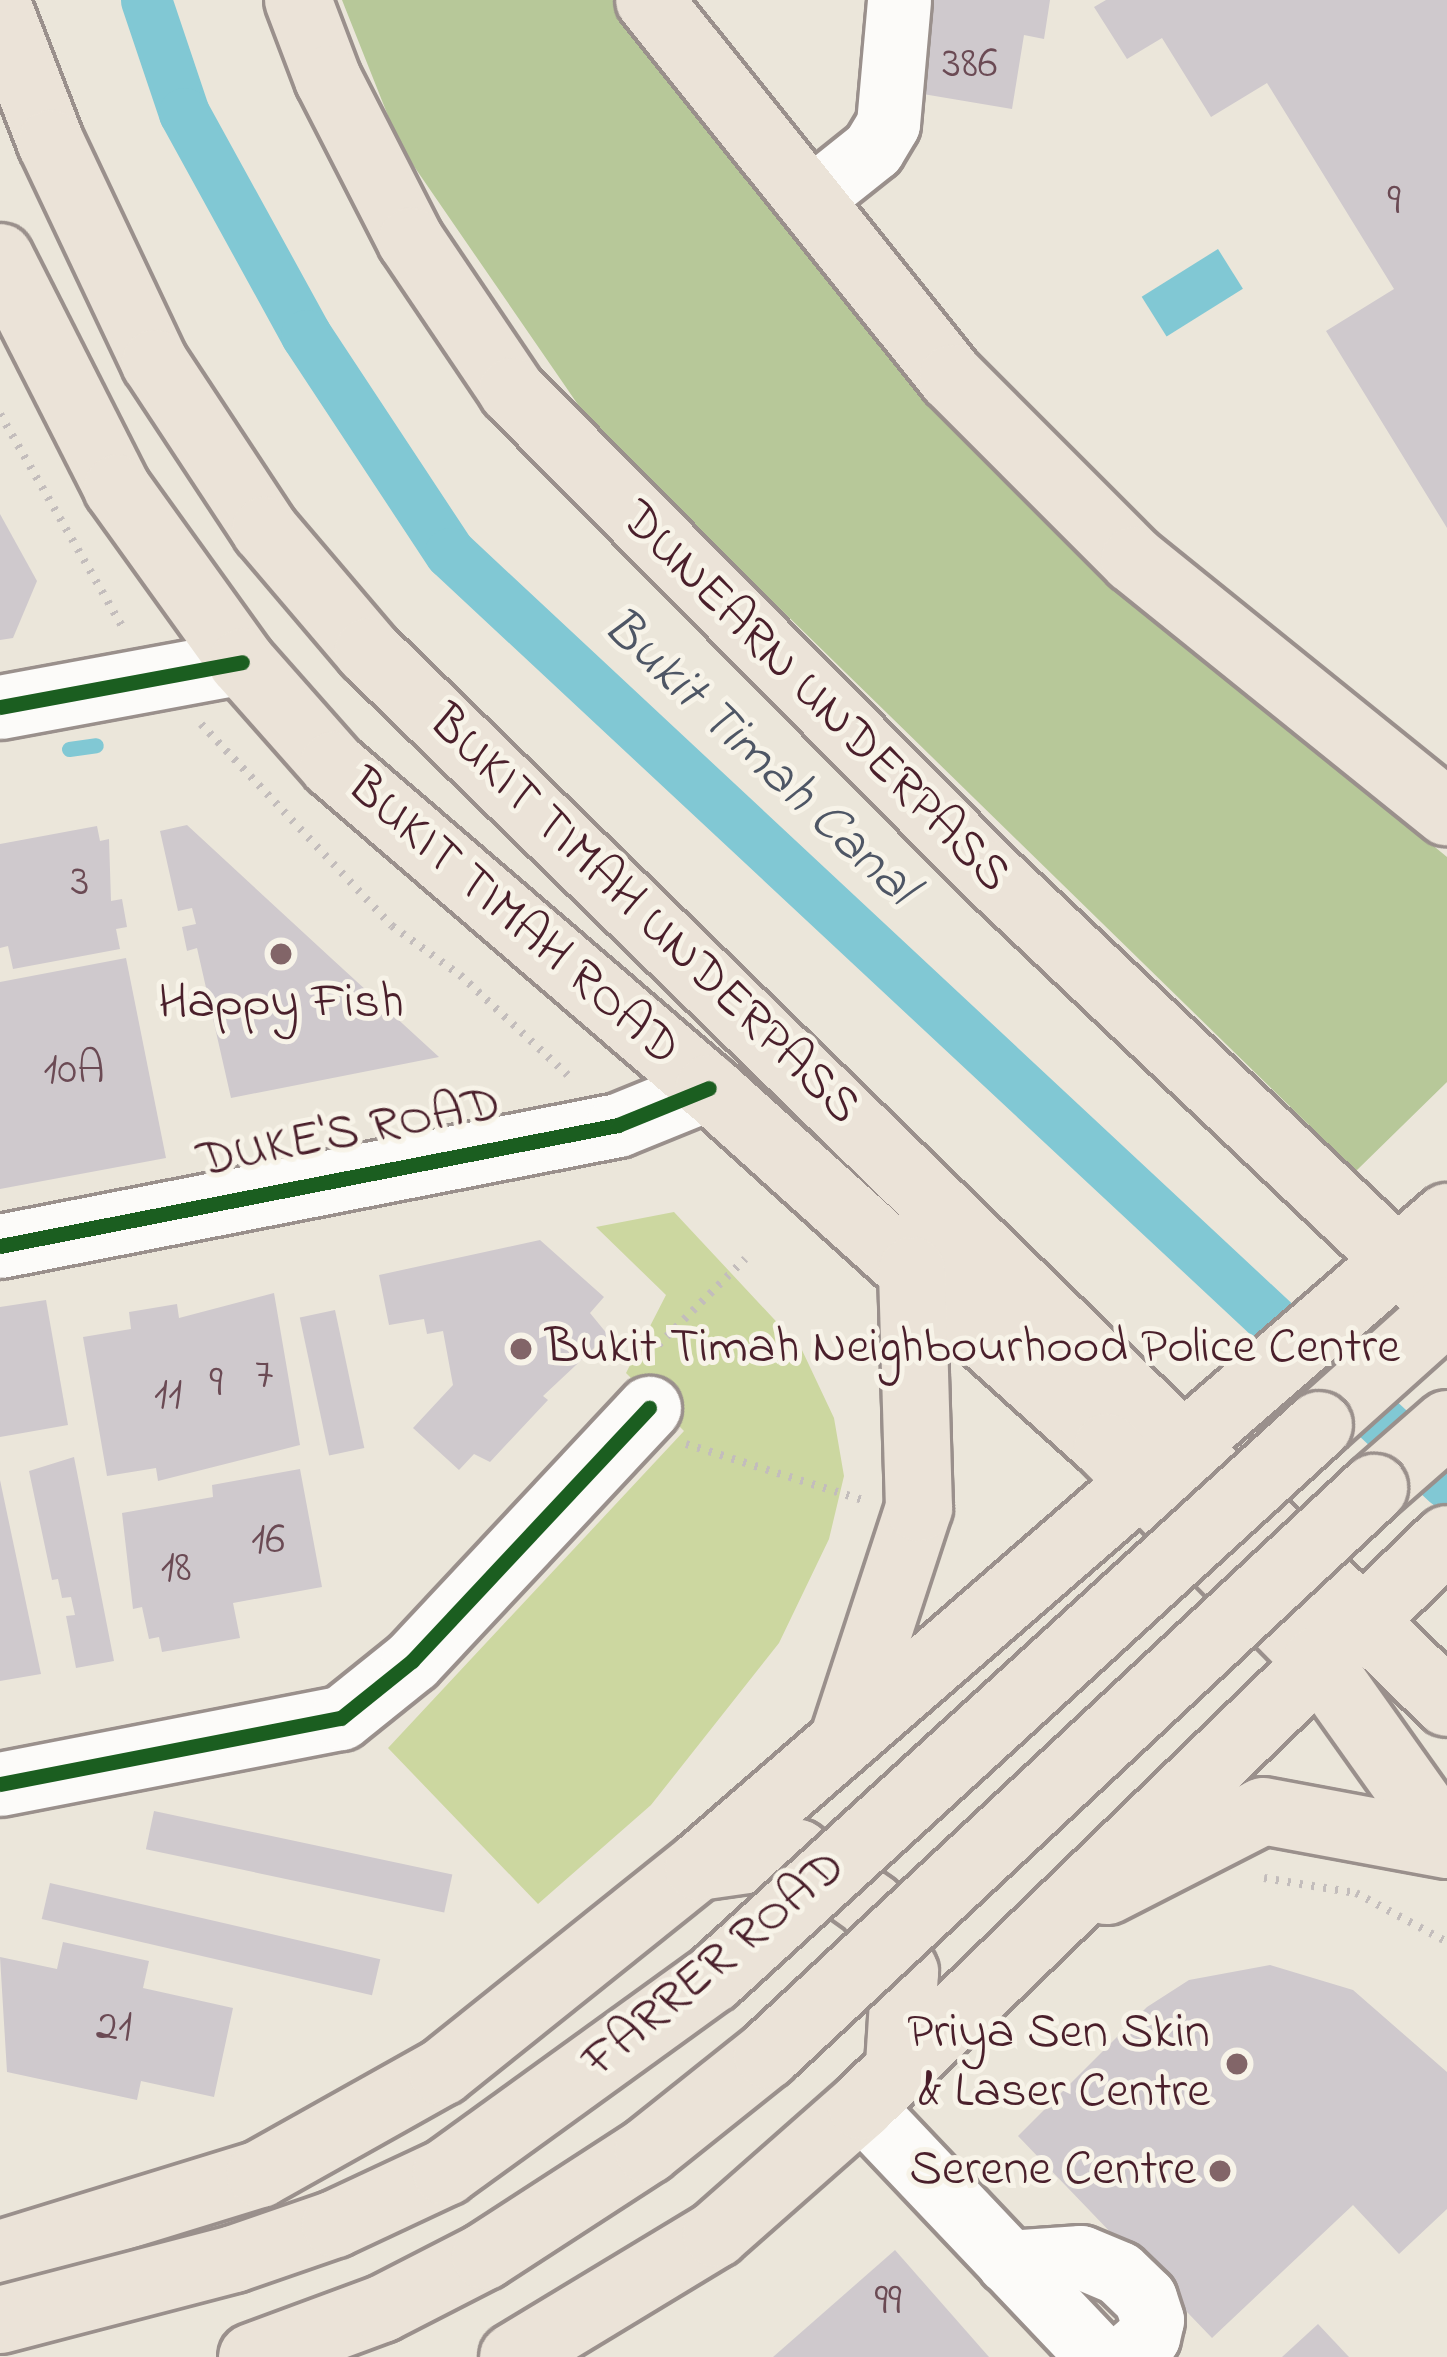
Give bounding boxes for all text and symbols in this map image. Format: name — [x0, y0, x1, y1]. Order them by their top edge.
house number: 386 — [942, 39, 998, 93]
house number: 9 — [1387, 176, 1401, 230]
street label: DUNEARN UNDERPASS — [606, 490, 1022, 906]
water label: Bukit Timah Canal — [587, 596, 929, 920]
street label: BUKIT TIMAH UNDERPASS — [414, 693, 872, 1139]
street label: BUKIT TIMAH ROAD — [333, 757, 691, 1081]
house number: 3 — [71, 857, 89, 911]
marker: Happy Fish — [268, 941, 294, 967]
place label: Happy Fish — [158, 973, 404, 1035]
house number: 10A — [43, 1045, 105, 1099]
street label: DUKE'S ROAD — [192, 1075, 506, 1193]
place label: Bukit Timah Neighbourhood Police Centre — [545, 1318, 1400, 1380]
marker: Bukit Timah Neighbourhood Police Centre — [508, 1336, 534, 1362]
house number: 7 — [255, 1350, 273, 1404]
house number: 9 — [209, 1358, 223, 1412]
house number: 11 — [154, 1370, 182, 1424]
house number: 16 — [251, 1515, 285, 1569]
house number: 18 — [160, 1543, 192, 1597]
street label: FARRER ROAD — [571, 1837, 859, 2093]
house number: 21 — [96, 2002, 132, 2056]
place label: Priya Sen Skin & Laser Centre — [907, 2004, 1210, 2124]
marker: Priya Sen Skin & Laser Centre — [1221, 2048, 1253, 2080]
place label: Serene Centre — [909, 2140, 1196, 2202]
marker: Serene Centre — [1207, 2158, 1233, 2184]
house number: 99 — [874, 2276, 902, 2330]

